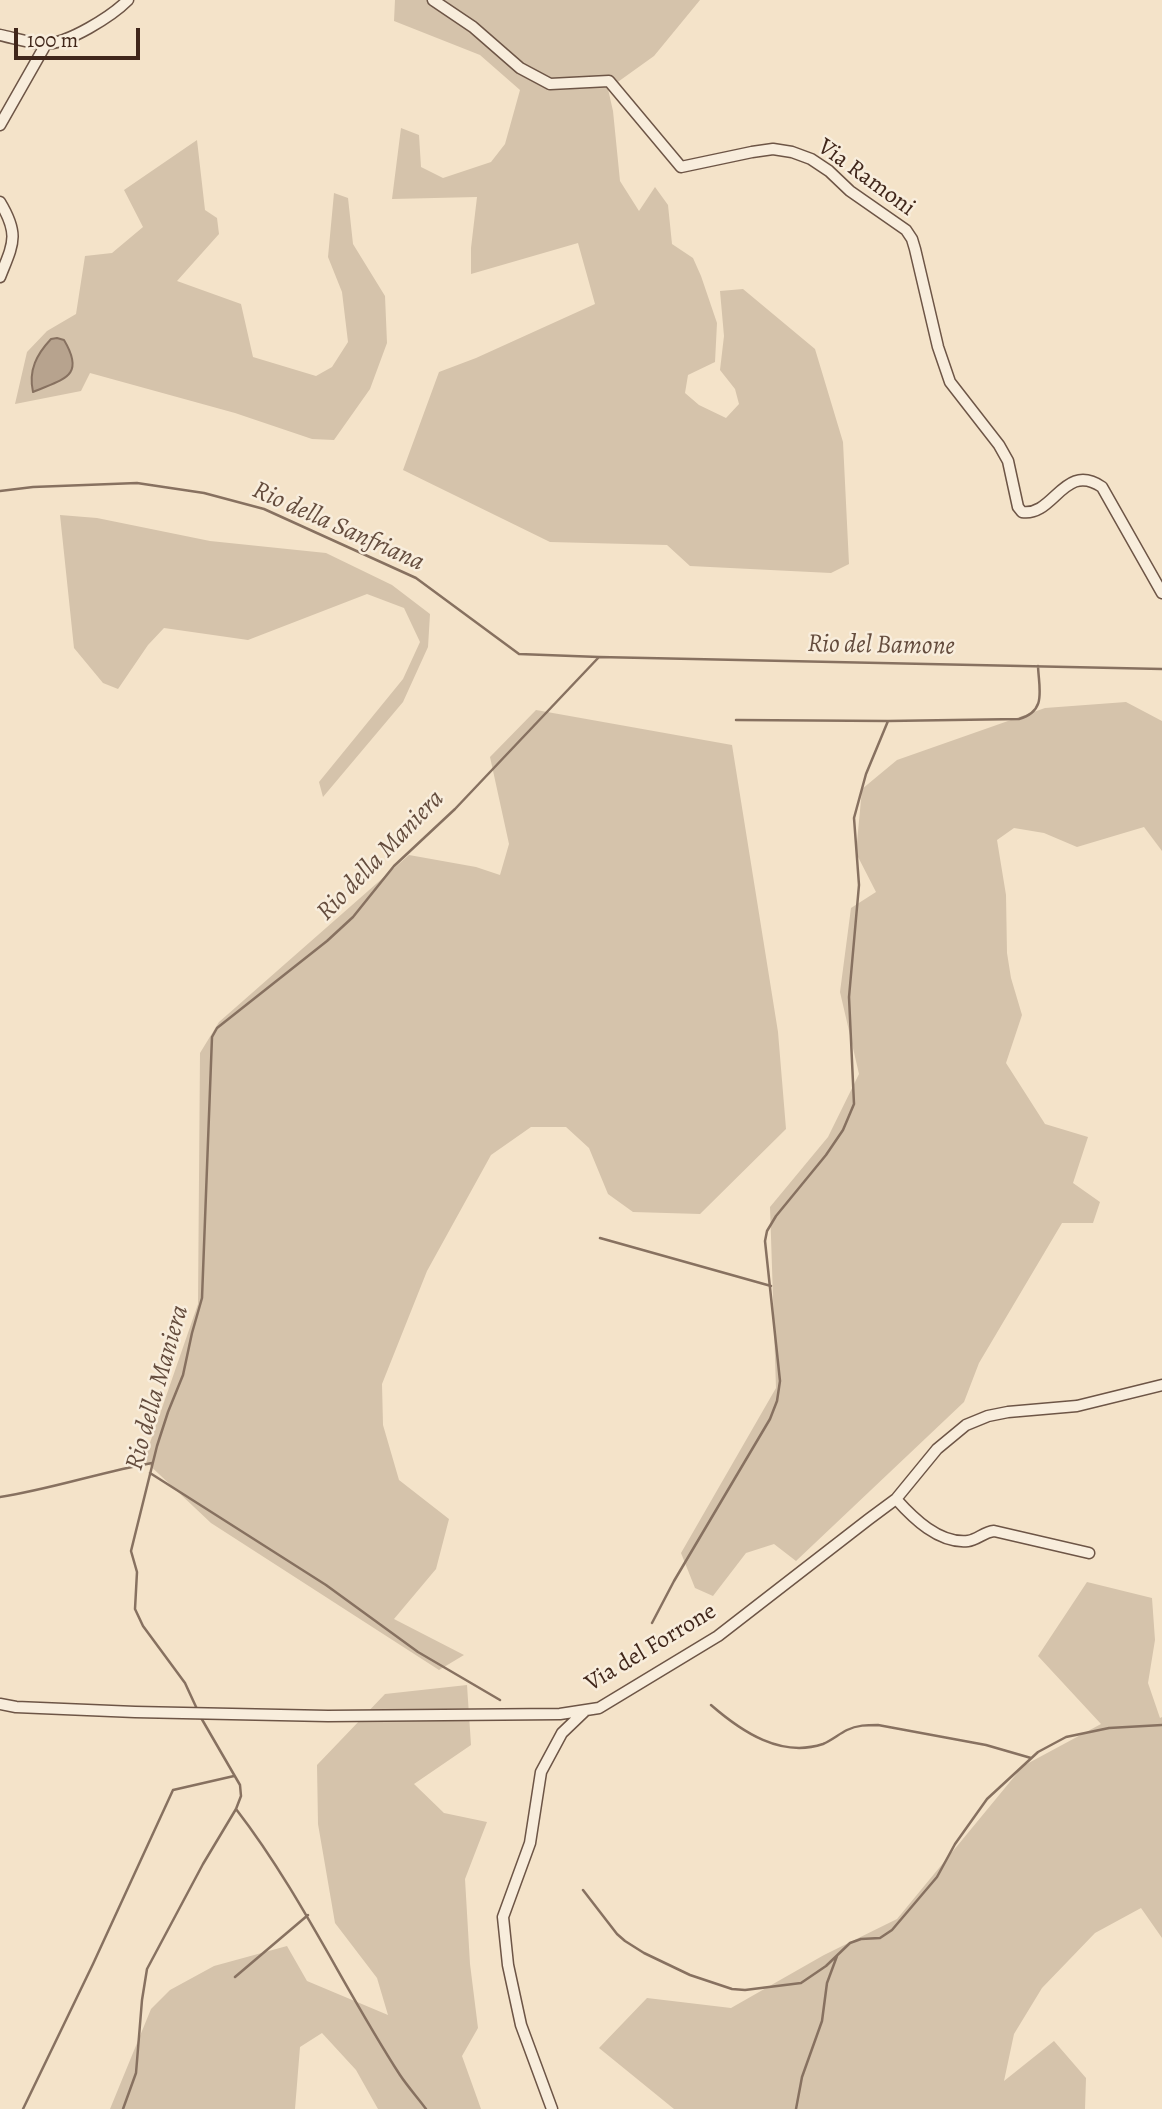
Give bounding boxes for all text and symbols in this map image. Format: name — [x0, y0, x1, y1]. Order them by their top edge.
scale bar — [18, 14, 144, 58]
text: 100 m — [27, 26, 78, 54]
street label: Via Ramoni — [812, 133, 920, 223]
water label: Rio della Sanfriana — [247, 475, 429, 579]
water label: Rio del Bamone — [807, 629, 955, 663]
water label: Rio della Maniera — [311, 784, 451, 928]
water label: Rio della Maniera — [120, 1302, 196, 1474]
street label: Via del Forrone — [580, 1598, 722, 1698]

